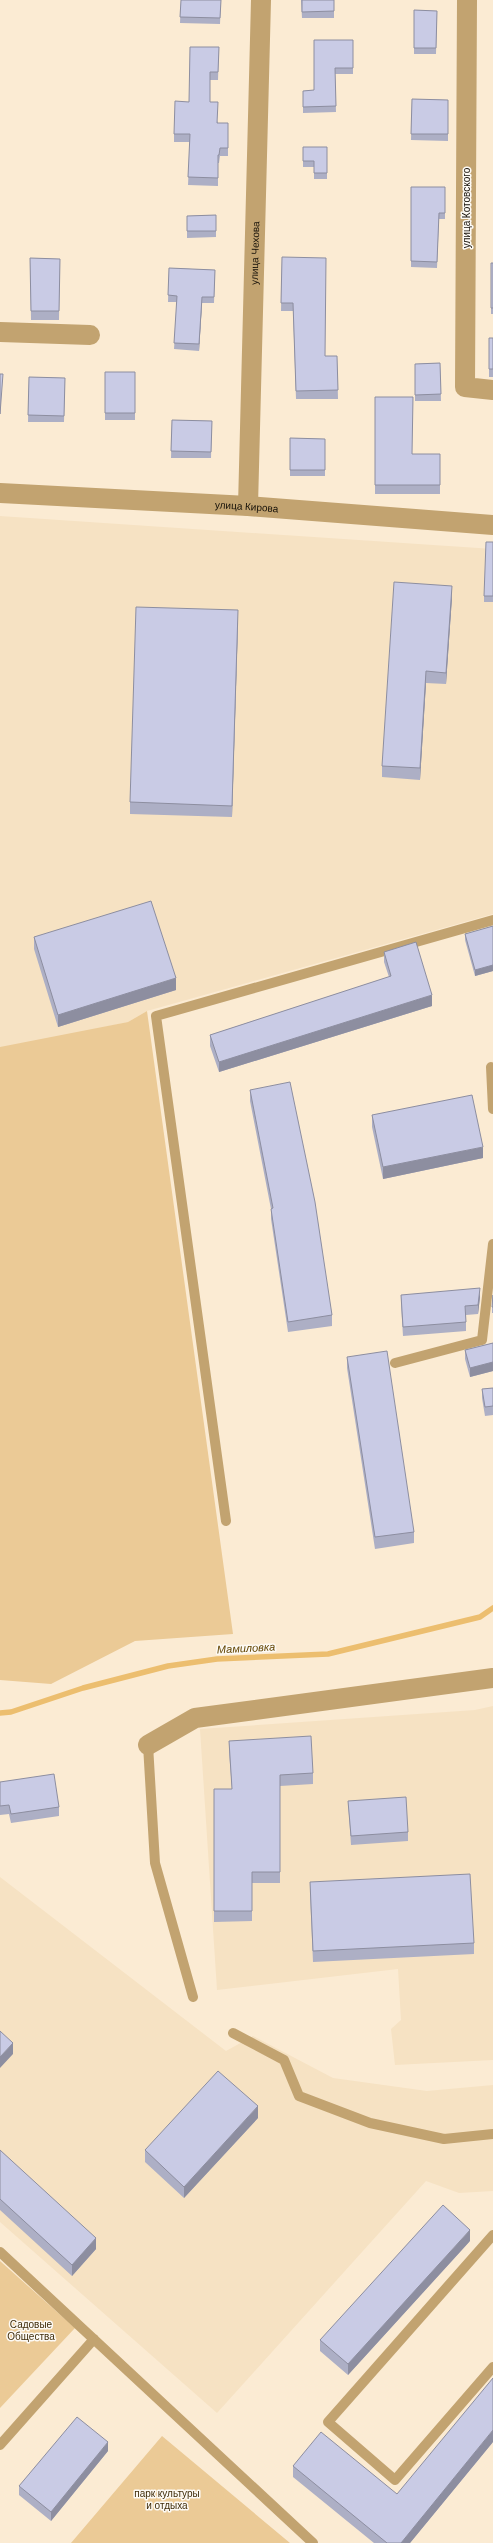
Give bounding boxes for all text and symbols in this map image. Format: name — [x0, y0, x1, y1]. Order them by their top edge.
street label: улица Котовского — [460, 167, 473, 248]
street label: улица Чехова — [247, 221, 262, 285]
street label: улица Кирова — [215, 498, 279, 515]
water label: Мамиловка — [216, 1639, 276, 1657]
park label: Садовые Общества — [7, 2318, 55, 2343]
park label: парк культуры и отдыха — [134, 2487, 200, 2512]

